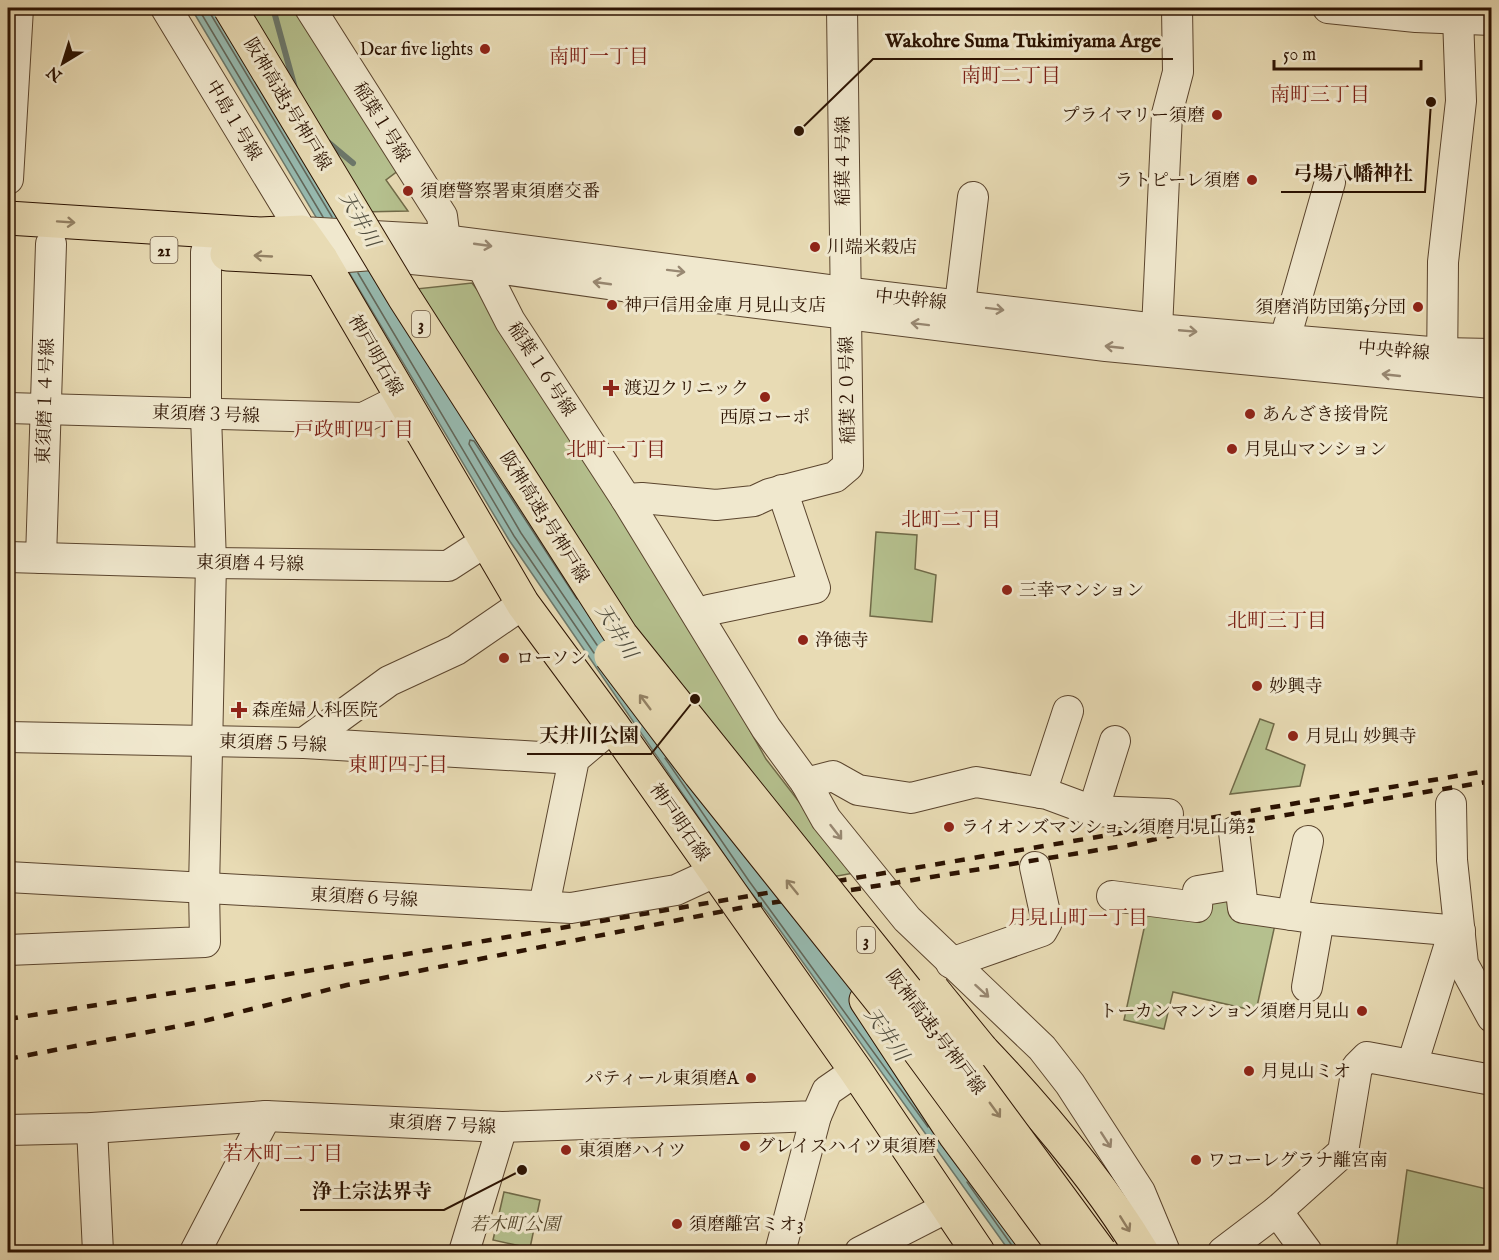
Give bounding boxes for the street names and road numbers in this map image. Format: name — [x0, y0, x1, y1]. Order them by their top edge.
street label: 阪神高速3号神戸線 — [238, 34, 335, 175]
street label: 中島１号線 — [200, 76, 266, 165]
street label: 稲葉１号線 — [347, 79, 414, 167]
street label: 稲葉４号線 — [833, 116, 856, 206]
road number: 21 — [150, 237, 178, 263]
street label: 中央幹線 — [874, 285, 948, 316]
street label: 神戸明石線 — [342, 311, 407, 400]
road number: 3 — [412, 311, 430, 337]
street label: 稲葉１６号線 — [502, 318, 580, 421]
street label: 稲葉２０号線 — [836, 336, 861, 444]
street label: 中央幹線 — [1357, 337, 1431, 366]
street label: 東須磨１４号線 — [33, 338, 60, 464]
street label: 東須磨３号線 — [152, 402, 260, 429]
street label: 阪神高速3号神戸線 — [494, 448, 593, 588]
street label: 東須磨４号線 — [196, 552, 304, 577]
street label: 東須磨５号線 — [219, 731, 327, 758]
street label: 神戸明石線 — [644, 779, 714, 866]
street label: 東須磨６号線 — [309, 884, 418, 913]
road number: 3 — [857, 927, 875, 953]
street label: 阪神高速3号神戸線 — [880, 966, 989, 1100]
street label: 東須磨７号線 — [387, 1111, 496, 1140]

